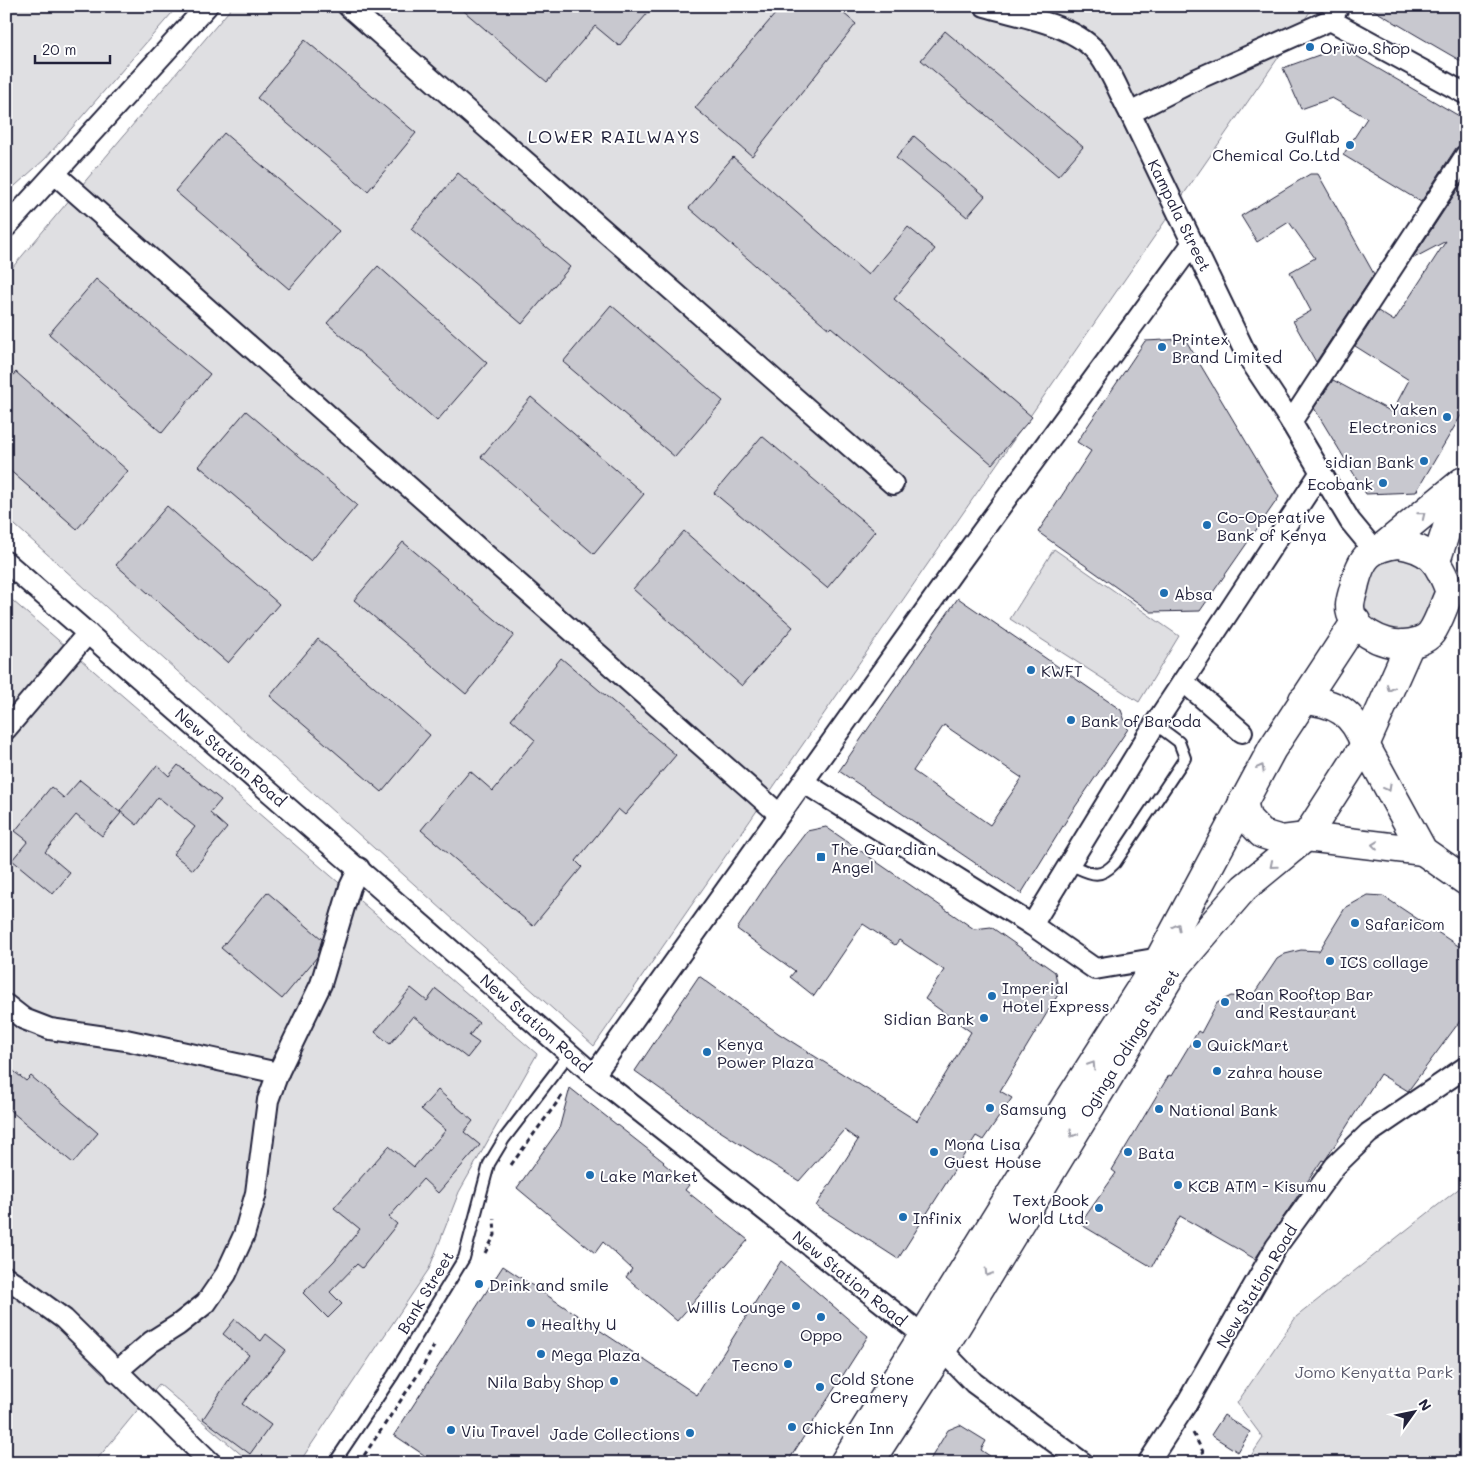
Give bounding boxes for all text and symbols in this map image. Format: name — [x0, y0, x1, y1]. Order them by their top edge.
scale bar — [35, 32, 110, 64]
place label: Oriwo Shop — [1320, 37, 1410, 58]
text: 20 m — [42, 39, 76, 59]
marker: Oriwo Shop — [1304, 41, 1316, 53]
district label: LOWER RAILWAYS — [528, 124, 700, 148]
place label: Gulflab Chemical Co.Ltd — [1212, 126, 1340, 165]
marker: Gulflab Chemical Co.Ltd — [1344, 139, 1356, 151]
street label: Kampala Street — [1144, 155, 1216, 275]
place label: Printex Brand Limited — [1172, 328, 1282, 367]
marker: Printex Brand Limited — [1156, 341, 1168, 353]
place label: Yaken Electronics — [1349, 398, 1437, 437]
marker: Yaken Electronics — [1441, 411, 1453, 423]
place label: sidian Bank — [1325, 451, 1414, 472]
marker: sidian Bank — [1418, 455, 1430, 467]
place label: Ecobank — [1307, 473, 1373, 494]
marker: Ecobank — [1377, 477, 1389, 489]
place label: Co-Operative Bank of Kenya — [1217, 506, 1327, 545]
one-way arrow — [1416, 512, 1425, 521]
marker: Co-Operative Bank of Kenya — [1201, 519, 1213, 531]
place label: Absa — [1174, 583, 1213, 604]
marker: Absa — [1158, 587, 1170, 599]
place label: KWFT — [1041, 660, 1083, 681]
marker: KWFT — [1025, 664, 1037, 676]
one-way arrow — [1386, 683, 1397, 692]
street label: New Station Road — [171, 703, 291, 811]
place label: Bank of Baroda — [1081, 710, 1202, 731]
marker: Bank of Baroda — [1065, 714, 1077, 726]
one-way arrow — [1255, 764, 1265, 773]
one-way arrow — [1382, 783, 1392, 792]
place label: The Guardian Angel — [831, 838, 936, 877]
one-way arrow — [1371, 840, 1379, 851]
marker: The Guardian Angel — [815, 851, 827, 863]
one-way arrow — [1269, 859, 1278, 868]
place label: Safaricom — [1365, 913, 1445, 934]
marker: Safaricom — [1349, 917, 1361, 929]
one-way arrow — [1171, 923, 1181, 932]
place label: ICS collage — [1340, 951, 1429, 972]
marker: ICS collage — [1324, 955, 1336, 967]
street label: Oginga Odinga Street — [1075, 965, 1183, 1121]
street label: New Station Road — [476, 969, 596, 1077]
place label: Imperial Hotel Express — [1002, 977, 1110, 1016]
place label: Roan Rooftop Bar and Restaurant — [1235, 983, 1374, 1022]
marker: Imperial Hotel Express — [986, 990, 998, 1002]
marker: Roan Rooftop Bar and Restaurant — [1219, 996, 1231, 1008]
place label: Sidian Bank — [884, 1008, 974, 1029]
marker: Sidian Bank — [978, 1012, 990, 1024]
place label: Kenya Power Plaza — [717, 1033, 814, 1072]
place label: QuickMart — [1207, 1034, 1289, 1055]
marker: QuickMart — [1191, 1038, 1203, 1050]
marker: Kenya Power Plaza — [701, 1046, 713, 1058]
one-way arrow — [1085, 1061, 1095, 1070]
place label: zahra house — [1227, 1061, 1323, 1082]
marker: zahra house — [1211, 1065, 1223, 1077]
place label: Samsung — [1000, 1098, 1066, 1119]
place label: National Bank — [1169, 1099, 1277, 1120]
marker: Samsung — [984, 1102, 996, 1114]
marker: National Bank — [1153, 1103, 1165, 1115]
one-way arrow — [1069, 1129, 1079, 1138]
place label: Mona Lisa Guest House — [944, 1133, 1042, 1172]
place label: Bata — [1138, 1142, 1175, 1163]
marker: Mona Lisa Guest House — [928, 1146, 940, 1158]
marker: Bata — [1122, 1146, 1134, 1158]
place label: Lake Market — [600, 1165, 698, 1186]
marker: Lake Market — [584, 1169, 596, 1181]
place label: KCB ATM - Kisumu — [1188, 1175, 1327, 1196]
marker: KCB ATM - Kisumu — [1172, 1179, 1184, 1191]
place label: Text Book World Ltd. — [1008, 1189, 1089, 1228]
marker: Text Book World Ltd. — [1093, 1202, 1105, 1214]
place label: Infinix — [913, 1207, 962, 1228]
marker: Infinix — [897, 1211, 909, 1223]
street label: New Station Road — [1211, 1220, 1301, 1352]
street label: New Station Road — [789, 1226, 911, 1330]
street label: Bank Street — [392, 1247, 458, 1337]
one-way arrow — [985, 1268, 995, 1277]
place label: Drink and smile — [489, 1274, 609, 1295]
marker: Drink and smile — [473, 1278, 485, 1290]
place label: Willis Lounge — [687, 1296, 786, 1317]
marker: Willis Lounge — [790, 1300, 802, 1312]
marker: Oppo — [815, 1311, 827, 1323]
place label: Healthy U — [541, 1313, 617, 1334]
marker: Healthy U — [525, 1317, 537, 1329]
place label: Oppo — [800, 1324, 842, 1345]
place label: Mega Plaza — [551, 1344, 641, 1365]
marker: Mega Plaza — [535, 1348, 547, 1360]
place label: Tecno — [731, 1354, 778, 1375]
marker: Tecno — [782, 1358, 794, 1370]
park label: Jomo Kenyatta Park — [1295, 1361, 1453, 1382]
place label: Cold Stone Creamery — [830, 1368, 915, 1407]
place label: Nila Baby Shop — [487, 1371, 604, 1392]
marker: Nila Baby Shop — [608, 1375, 620, 1387]
marker: Cold Stone Creamery — [814, 1381, 826, 1393]
north arrow — [1390, 1386, 1440, 1436]
text: N — [1414, 1395, 1436, 1414]
place label: Chicken Inn — [802, 1417, 894, 1438]
place label: Viu Travel — [461, 1420, 539, 1441]
marker: Chicken Inn — [786, 1421, 798, 1433]
place label: Jade Collections — [550, 1423, 680, 1444]
marker: Viu Travel — [445, 1424, 457, 1436]
marker: Jade Collections — [684, 1427, 696, 1439]

